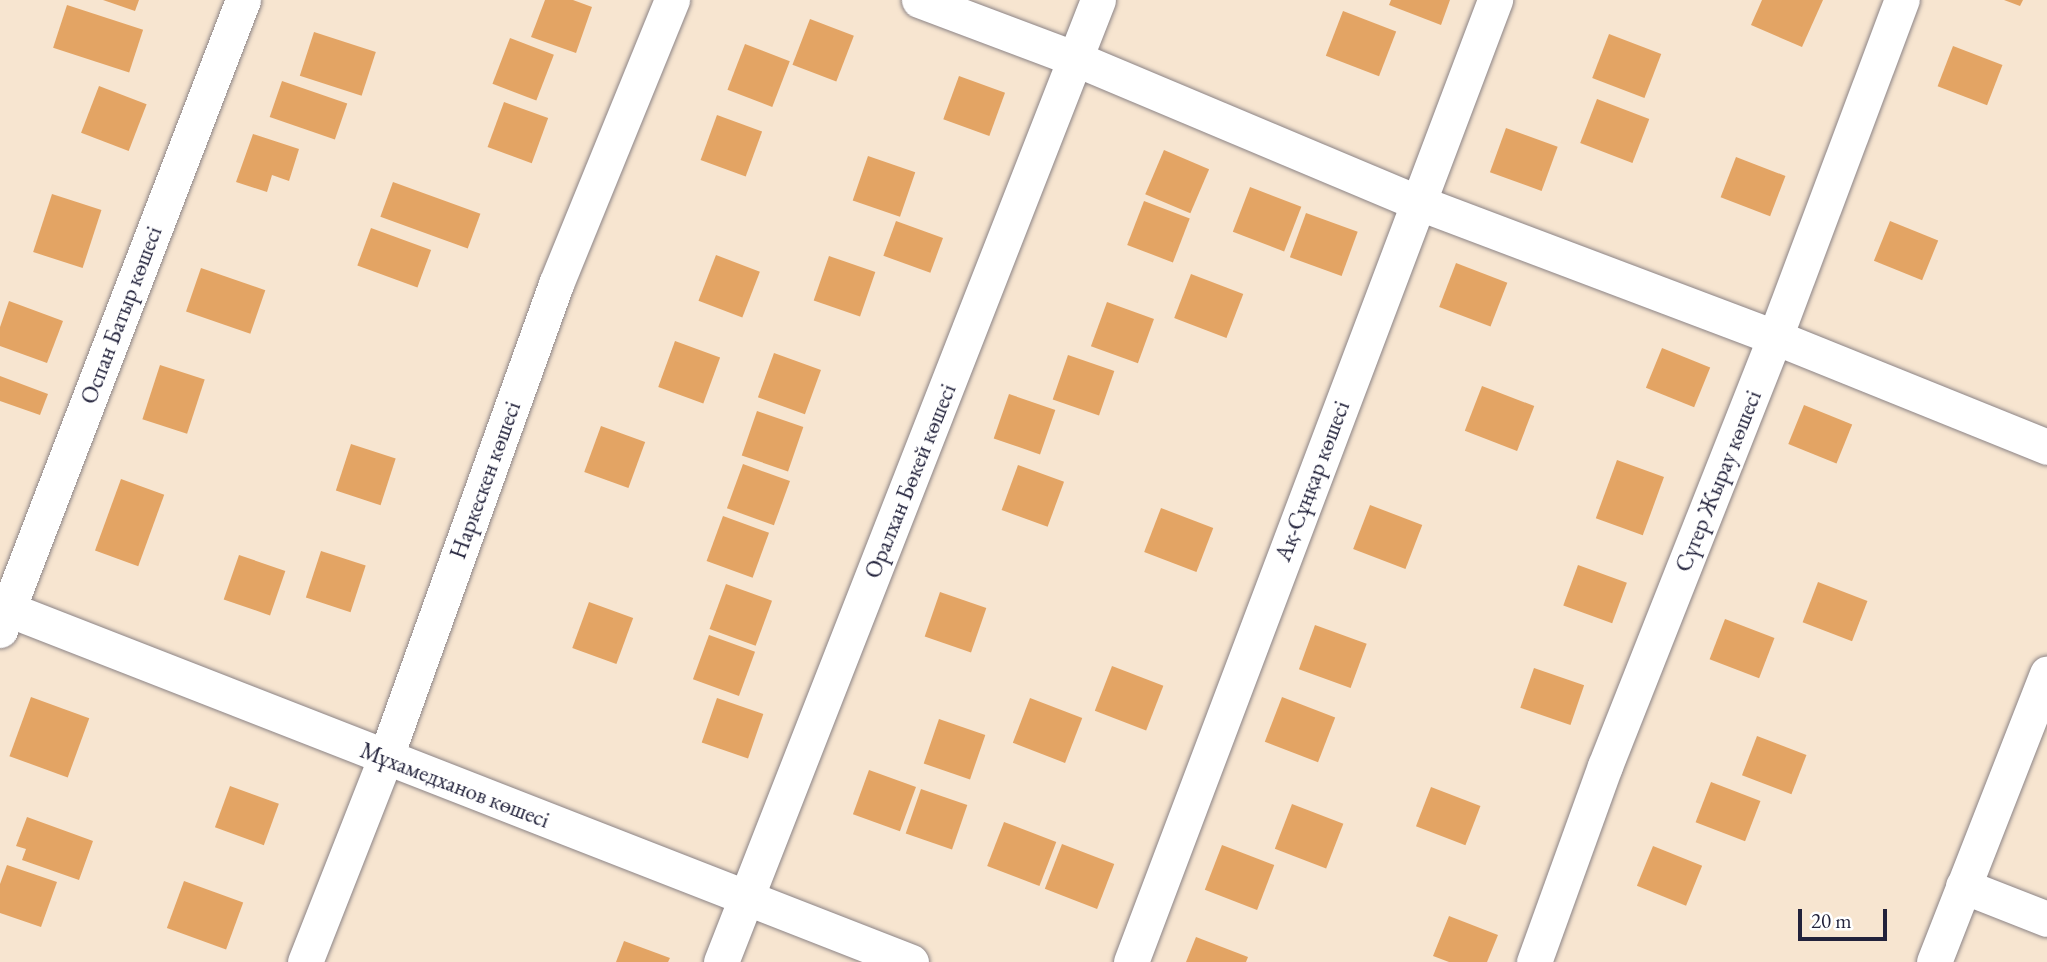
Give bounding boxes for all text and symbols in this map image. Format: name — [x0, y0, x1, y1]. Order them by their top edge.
street label: Оспан Батыр көшесі — [74, 222, 168, 408]
street label: Оралхан Бөкей көшесі — [858, 380, 962, 582]
street label: Сүгер Жырау көшесі — [1669, 386, 1767, 576]
street label: Наркескен көшесі — [444, 397, 526, 563]
street label: Ақ-Сұңқар көшесі — [1269, 397, 1355, 565]
street label: Мұхамедханов көшесі — [356, 736, 554, 834]
scale bar — [1802, 895, 1891, 939]
text: 20 m — [1811, 907, 1852, 934]

